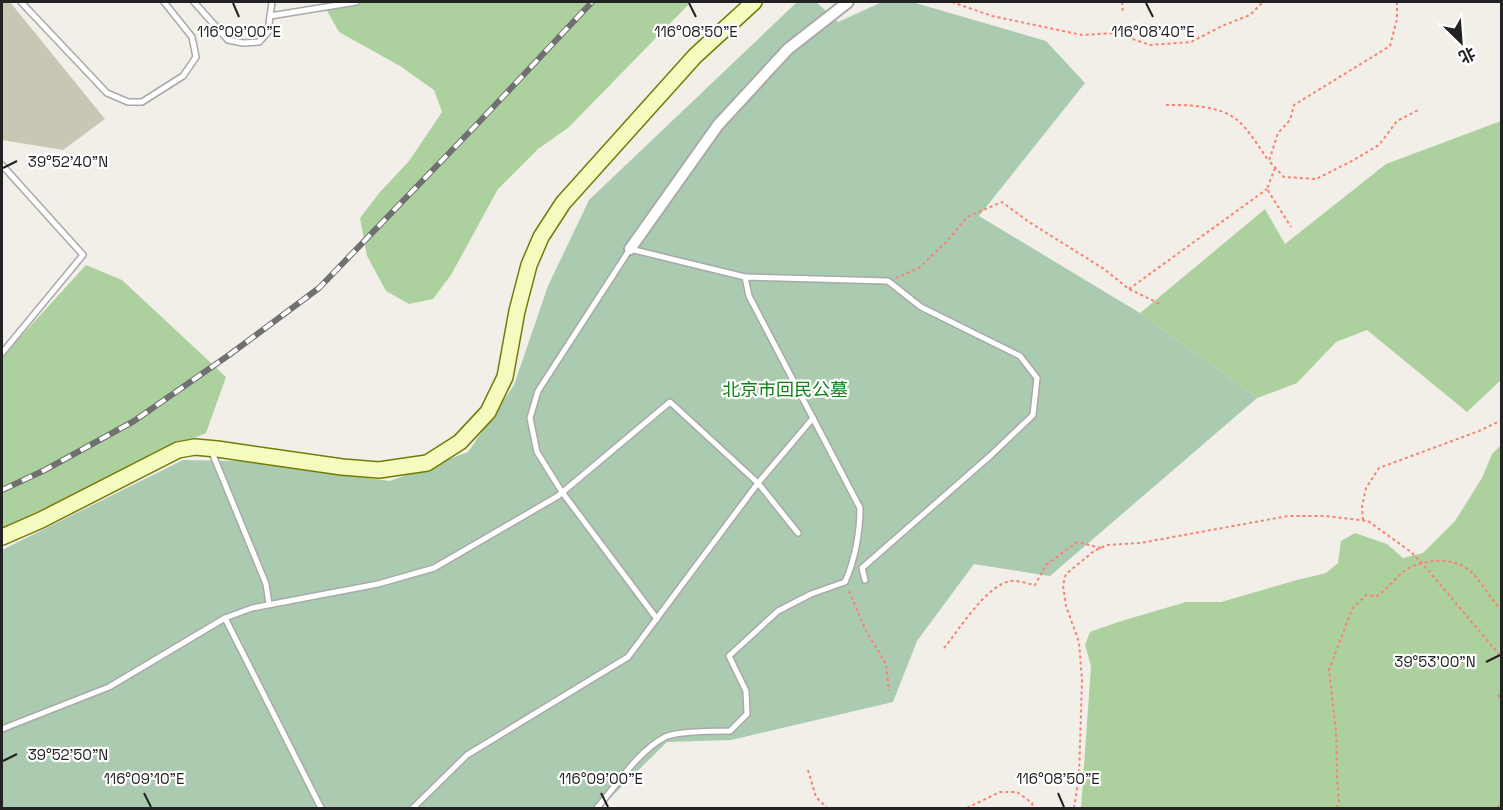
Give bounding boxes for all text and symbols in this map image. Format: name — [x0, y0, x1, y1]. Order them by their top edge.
north arrow — [1431, 12, 1491, 72]
text: 116°09'00"E — [197, 22, 281, 41]
text: 116°08'50"E — [654, 22, 738, 41]
text: 116°08'40"E — [1111, 22, 1195, 41]
text: 北 — [1455, 42, 1479, 68]
text: 39°52'40"N — [28, 152, 108, 171]
park label: 北京市回民公墓 — [722, 378, 848, 401]
text: 39°53'00"N — [1394, 652, 1476, 671]
text: 39°52'50"N — [28, 745, 108, 764]
text: 116°09'10"E — [104, 769, 184, 788]
text: 116°09'00"E — [559, 769, 643, 788]
text: 116°08'50"E — [1016, 769, 1100, 788]

